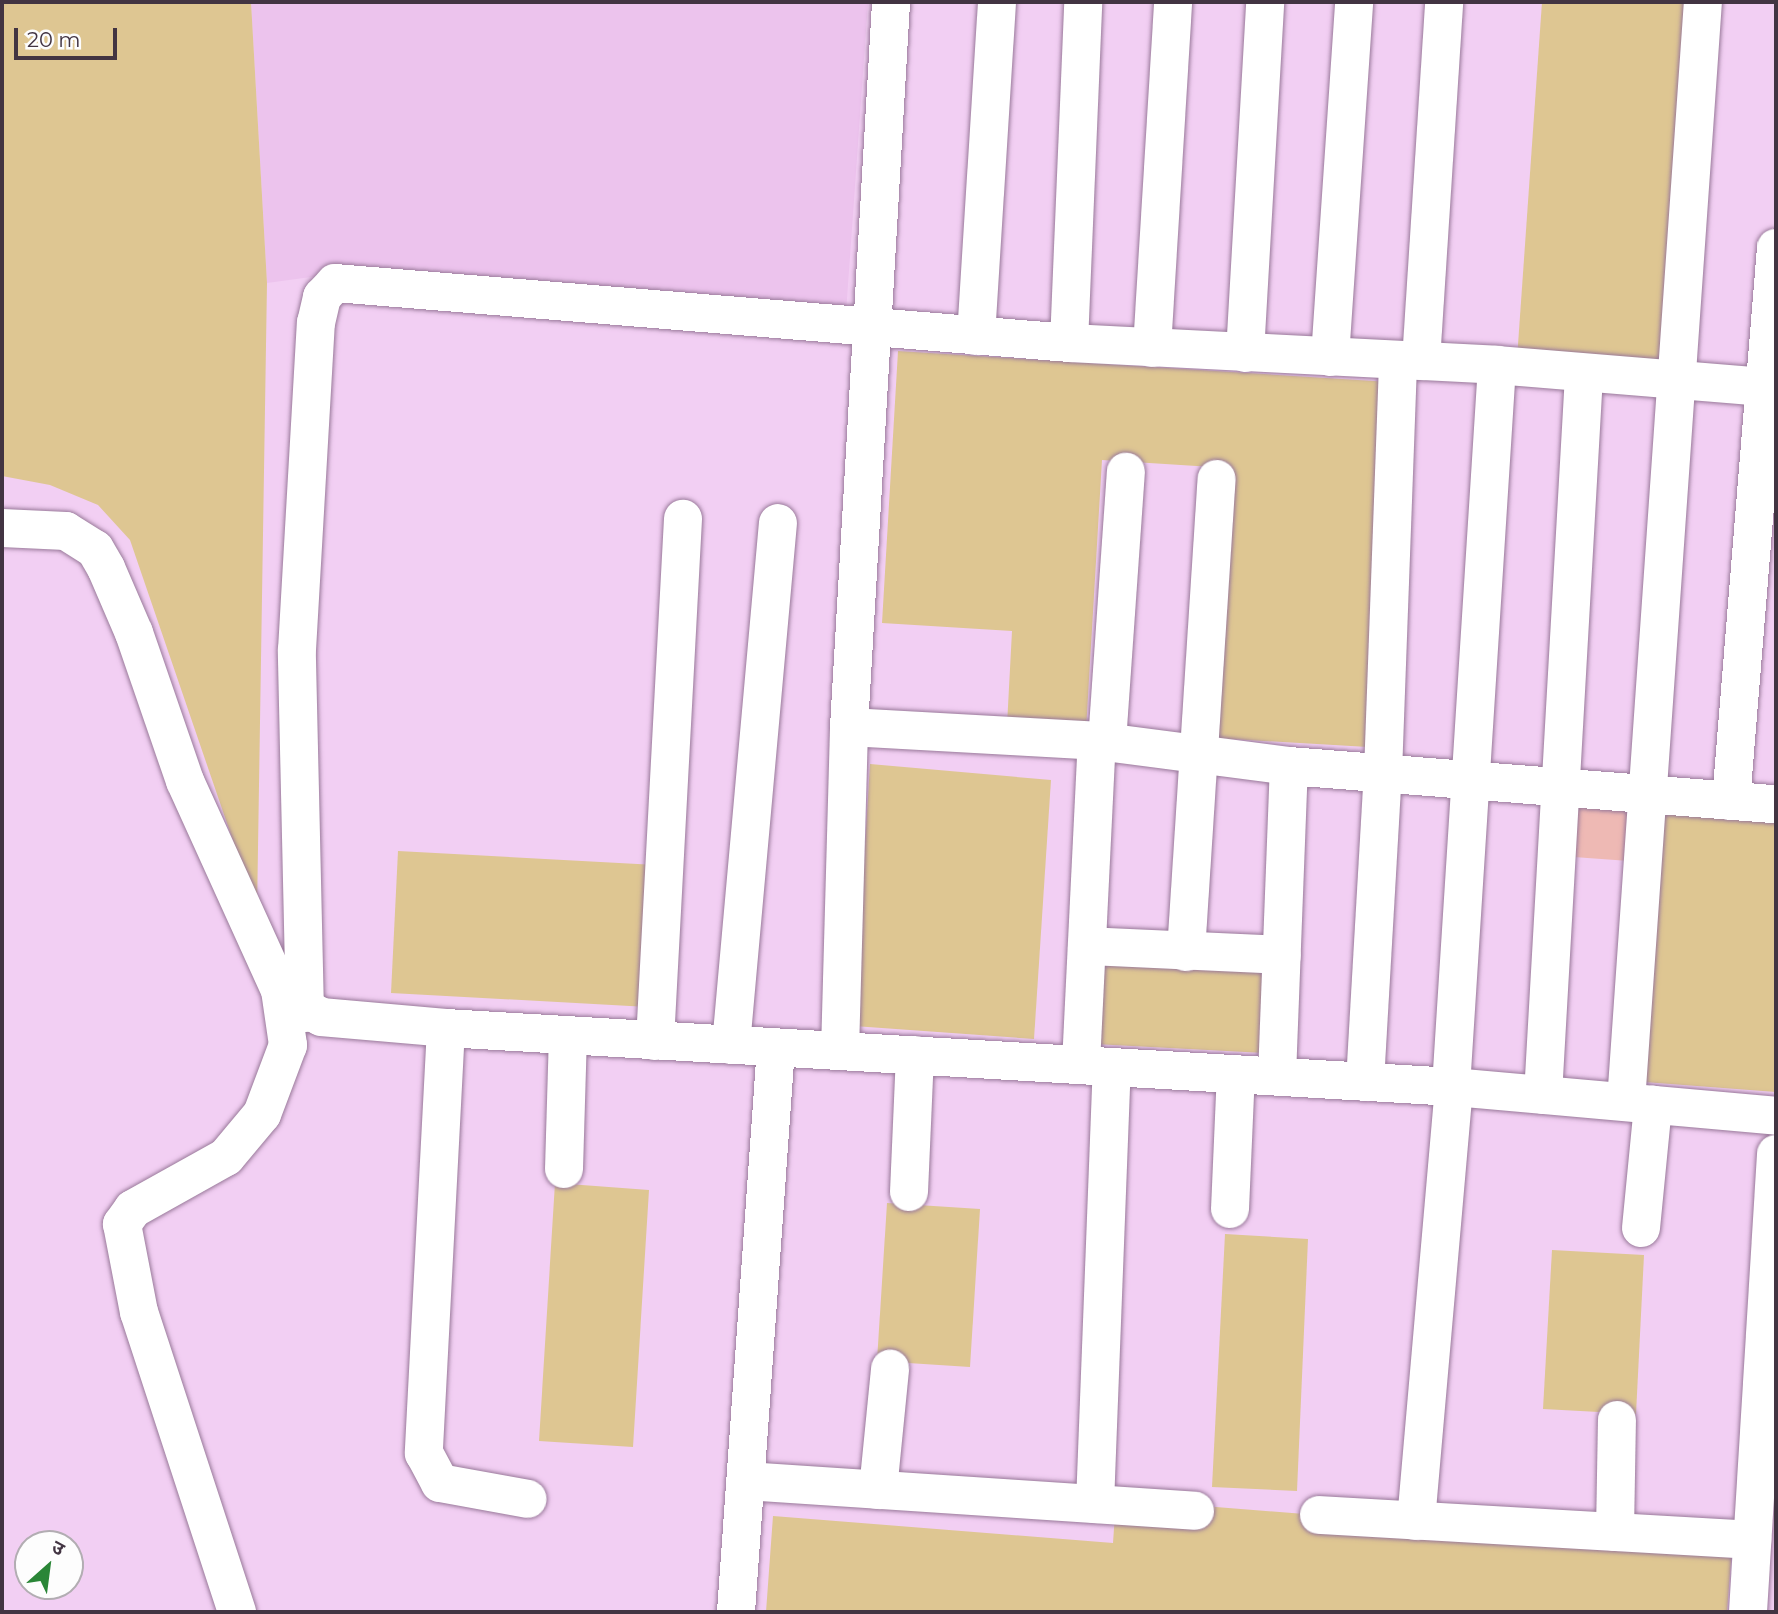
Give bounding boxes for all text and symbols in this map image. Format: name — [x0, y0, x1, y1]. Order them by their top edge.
scale bar — [18, 14, 121, 58]
text: 20 m — [27, 27, 81, 52]
north arrow — [14, 1530, 84, 1600]
text: उ — [48, 1535, 68, 1561]

